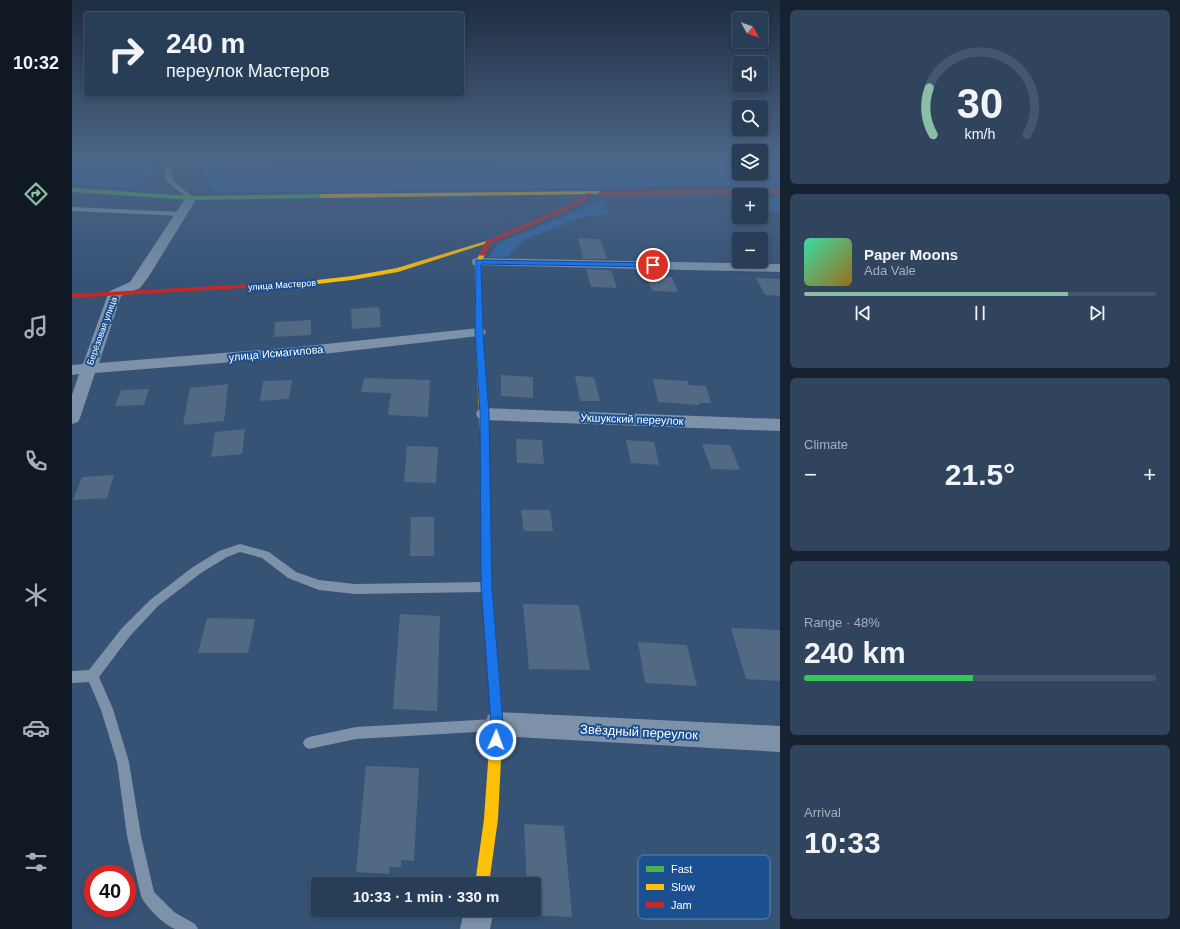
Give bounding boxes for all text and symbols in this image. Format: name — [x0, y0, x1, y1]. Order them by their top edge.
north arrow — [732, 12, 768, 48]
map controls — [732, 12, 768, 268]
icon: right — [100, 28, 152, 80]
text: 240 m — [166, 28, 245, 59]
text: 10:32 — [13, 53, 59, 73]
button: sound — [732, 56, 768, 92]
text: переулок Мастеров — [166, 61, 330, 81]
text: 30 — [957, 80, 1003, 127]
button: search — [732, 100, 768, 136]
text: km/h — [965, 125, 996, 141]
button: layers — [732, 144, 768, 180]
icon: directions — [22, 180, 50, 208]
button: + — [732, 188, 768, 224]
button: − — [732, 232, 768, 268]
text: Paper Moons — [864, 246, 958, 263]
pin — [636, 248, 670, 282]
icon: arrive — [642, 254, 664, 276]
text: Ada Vale — [864, 263, 916, 278]
street label: улица Мастеров — [248, 278, 317, 292]
street label: Берёзовая улица — [85, 296, 119, 366]
icon: previous — [852, 302, 874, 324]
icon: pause — [969, 302, 991, 324]
icon: next — [1086, 302, 1108, 324]
icon: music — [22, 313, 50, 341]
street label: улица Исмагилова — [228, 343, 325, 363]
street label: Укшукский переулок — [580, 411, 684, 427]
text: Climate — [804, 437, 848, 452]
icon: phone — [22, 447, 50, 475]
text: 21.5° — [945, 458, 1015, 491]
text: − — [804, 462, 817, 487]
text: + — [1143, 462, 1156, 487]
icon: climate — [22, 581, 50, 609]
text: Range · 48% — [804, 615, 880, 630]
text: 240 km — [804, 636, 906, 669]
icon: car — [22, 714, 50, 742]
position arrow — [475, 719, 517, 761]
street label: Звёздный переулок — [580, 721, 699, 743]
text: Arrival — [804, 805, 841, 820]
text: 10:33 — [804, 826, 881, 859]
icon: filters — [22, 848, 50, 876]
legend — [638, 855, 770, 919]
text: Fast — [671, 863, 692, 875]
speed limit sign: 40 — [84, 865, 136, 917]
text: Slow — [671, 881, 695, 893]
text: 10:33 · 1 min · 330 m — [353, 888, 499, 905]
text: Jam — [671, 899, 692, 911]

